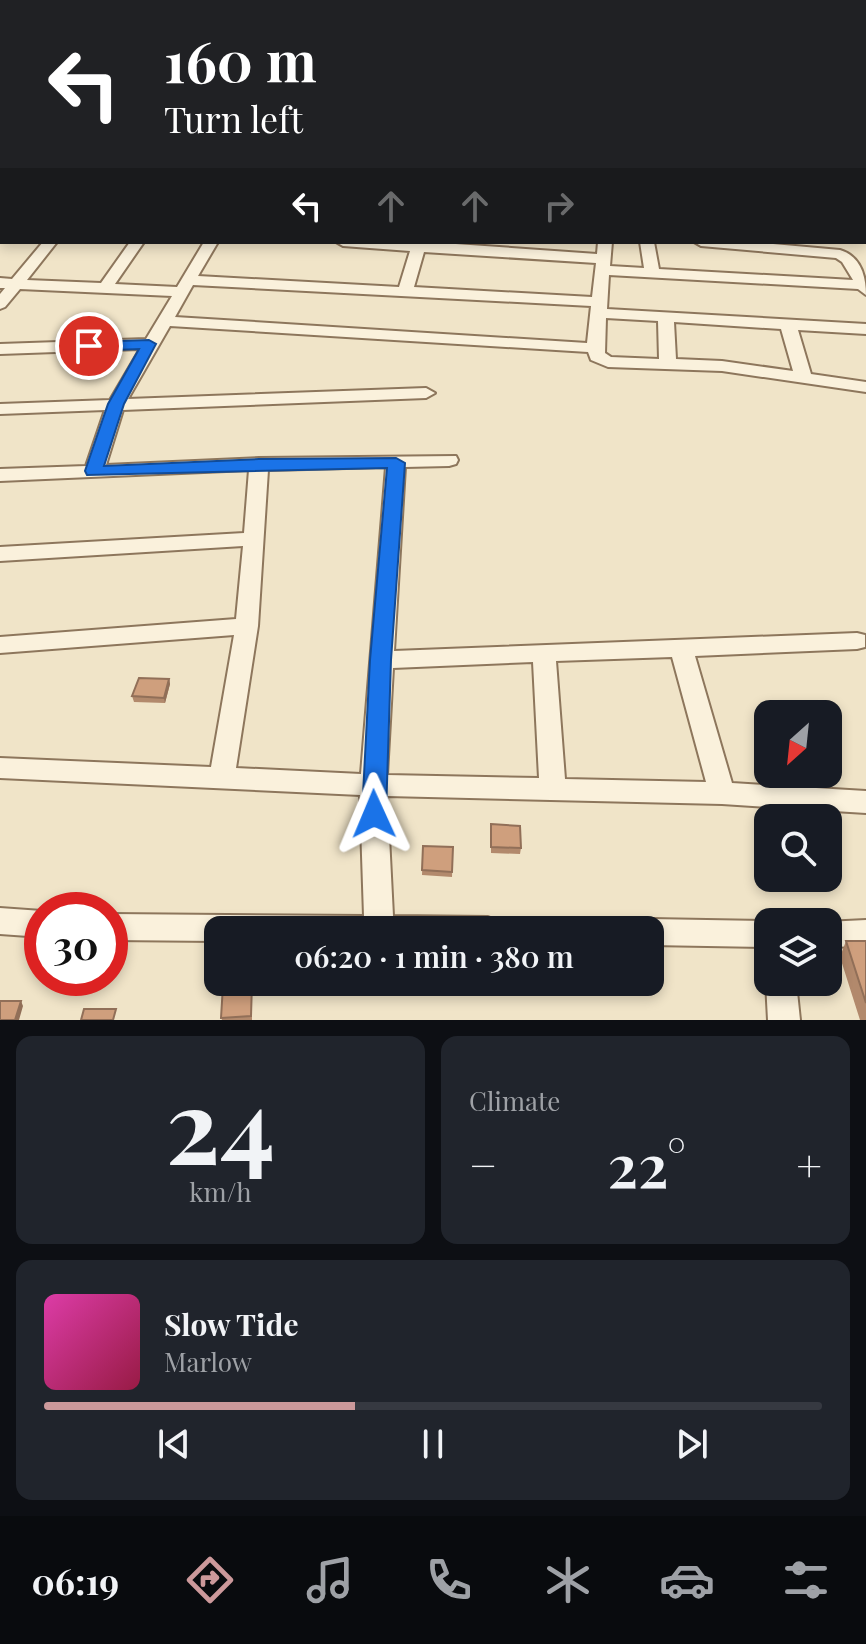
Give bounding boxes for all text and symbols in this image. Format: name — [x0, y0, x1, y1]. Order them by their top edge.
text: 160 m — [164, 22, 317, 97]
icon: left — [32, 32, 136, 136]
text: Turn left — [164, 94, 303, 142]
icon: left — [285, 184, 329, 228]
icon: ahead — [369, 184, 413, 228]
icon: ahead — [453, 184, 497, 228]
icon: right — [537, 184, 581, 228]
pin — [55, 312, 123, 380]
icon: arrive — [67, 324, 111, 368]
north arrow — [754, 700, 842, 788]
map controls — [754, 700, 842, 996]
position arrow — [332, 772, 416, 856]
button: search — [754, 804, 842, 892]
speed limit sign: 30 — [24, 892, 128, 996]
button: layers — [754, 908, 842, 996]
text: 06:20 · 1 min · 380 m — [294, 936, 574, 976]
text: 24 — [166, 1052, 275, 1191]
text: Climate — [469, 1083, 560, 1118]
text: 22° — [607, 1123, 686, 1203]
text: − — [469, 1134, 497, 1193]
text: + — [796, 1134, 822, 1193]
text: km/h — [189, 1174, 252, 1209]
text: Slow Tide — [164, 1304, 299, 1344]
text: Marlow — [164, 1344, 252, 1379]
icon: previous — [152, 1422, 196, 1466]
icon: pause — [411, 1422, 455, 1466]
icon: next — [670, 1422, 714, 1466]
icon: directions — [182, 1552, 238, 1608]
icon: music — [302, 1552, 358, 1608]
icon: phone — [421, 1552, 477, 1608]
icon: climate — [540, 1552, 596, 1608]
icon: car — [659, 1552, 715, 1608]
icon: filters — [778, 1552, 834, 1608]
text: 06:19 — [32, 1556, 119, 1604]

